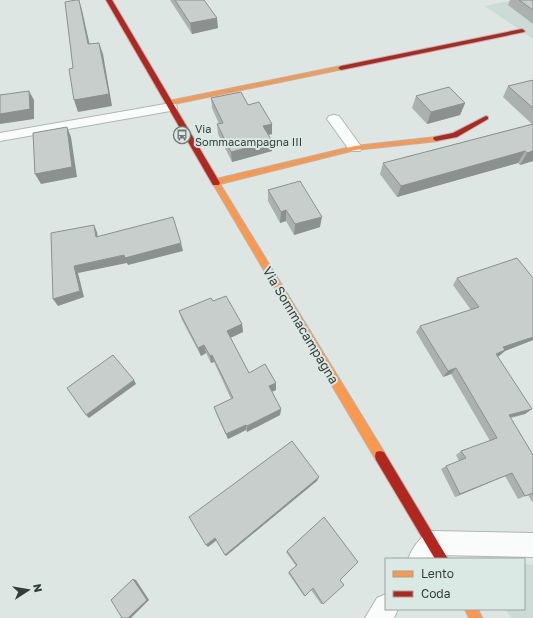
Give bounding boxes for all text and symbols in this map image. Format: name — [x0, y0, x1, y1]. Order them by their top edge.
place label: Via Sommacampagna III — [195, 122, 302, 148]
bus stop icon: Via Sommacampagna III — [172, 125, 192, 145]
street label: Via Sommacampagna — [260, 264, 342, 386]
legend — [385, 558, 525, 610]
text: Lento — [421, 566, 454, 581]
north arrow — [8, 570, 48, 610]
text: N — [31, 582, 45, 593]
text: Coda — [421, 586, 451, 601]

